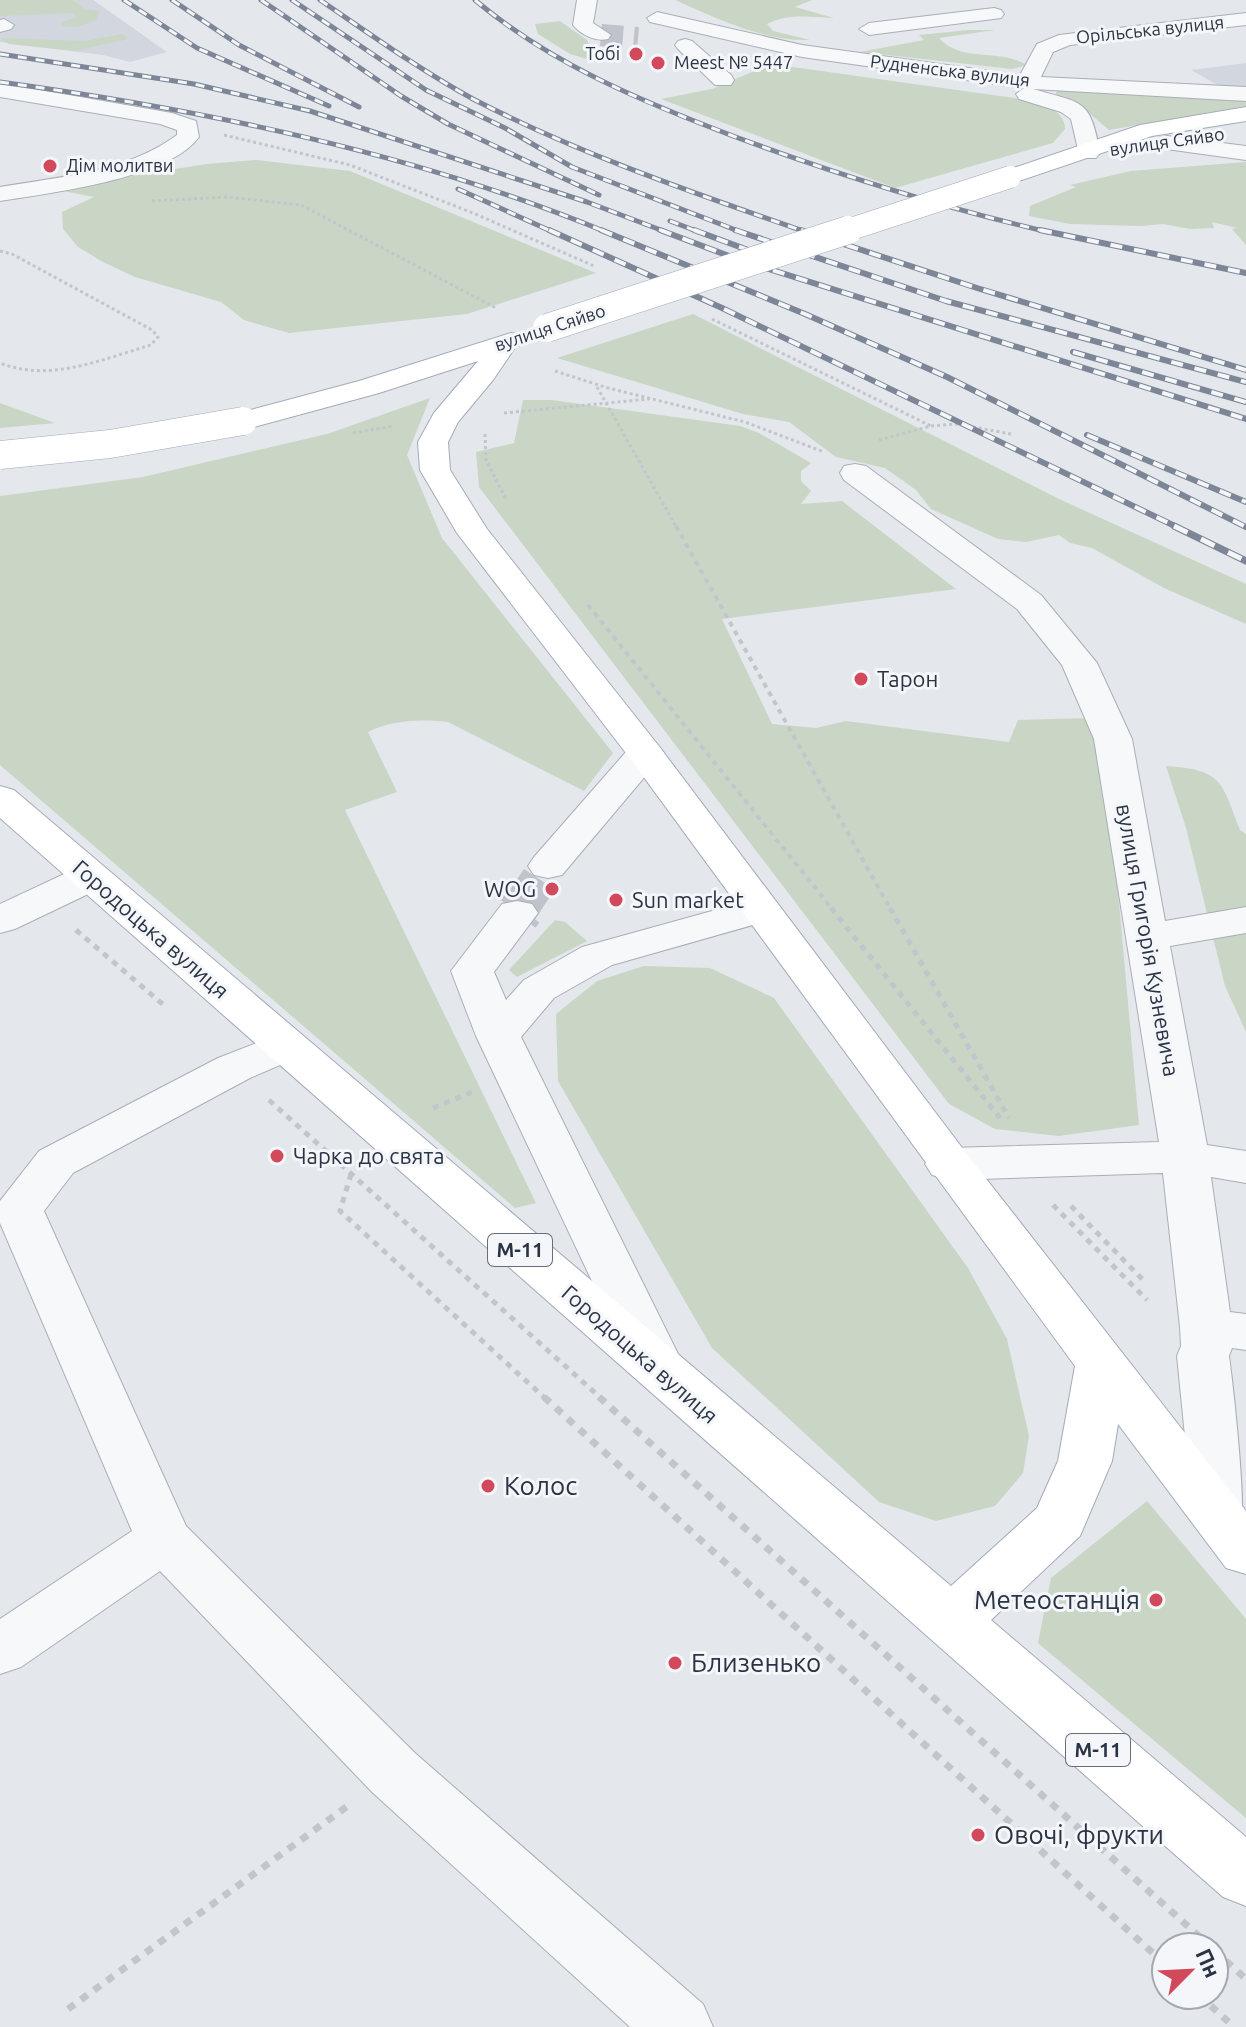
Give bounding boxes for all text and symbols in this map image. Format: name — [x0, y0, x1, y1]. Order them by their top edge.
street label: Орільська вулиця — [1075, 11, 1225, 47]
place label: Тобі — [585, 43, 620, 63]
marker: Тобі — [627, 45, 645, 63]
street label: Рудненська вулиця — [869, 50, 1031, 90]
place label: Meest № 5447 — [674, 52, 793, 72]
marker: Meest № 5447 — [649, 54, 667, 72]
street label: вулиця Сяйво — [1108, 123, 1225, 159]
place label: Дім молитви — [66, 155, 174, 175]
marker: Дім молитви — [41, 157, 59, 175]
street label: вулиця Сяйво — [492, 300, 608, 354]
place label: Тарон — [877, 666, 938, 691]
marker: Тарон — [852, 670, 870, 688]
street label: вулиця Григорія Кузневича — [1112, 802, 1185, 1078]
street label: Городоцька вулиця — [68, 854, 234, 1003]
place label: WOG — [484, 876, 536, 901]
marker: WOG — [543, 880, 561, 898]
place label: Sun market — [632, 887, 744, 912]
marker: Sun market — [607, 891, 625, 909]
place label: Чарка до свята — [293, 1143, 445, 1168]
marker: Чарка до свята — [268, 1147, 286, 1165]
road number: М-11 — [488, 1234, 552, 1266]
street label: Городоцька вулиця — [557, 1279, 723, 1428]
place label: Колос — [504, 1471, 577, 1500]
marker: Колос — [479, 1477, 497, 1495]
place label: Метеостанція — [974, 1585, 1140, 1614]
marker: Метеостанція — [1147, 1591, 1165, 1609]
place label: Близенько — [691, 1648, 821, 1677]
marker: Близенько — [666, 1654, 684, 1672]
road number: М-11 — [1066, 1734, 1130, 1766]
place label: Овочі, фрукти — [994, 1820, 1164, 1849]
marker: Овочі, фрукти — [969, 1826, 987, 1844]
north arrow — [1150, 1931, 1230, 2011]
text: Пн — [1191, 1944, 1226, 1981]

